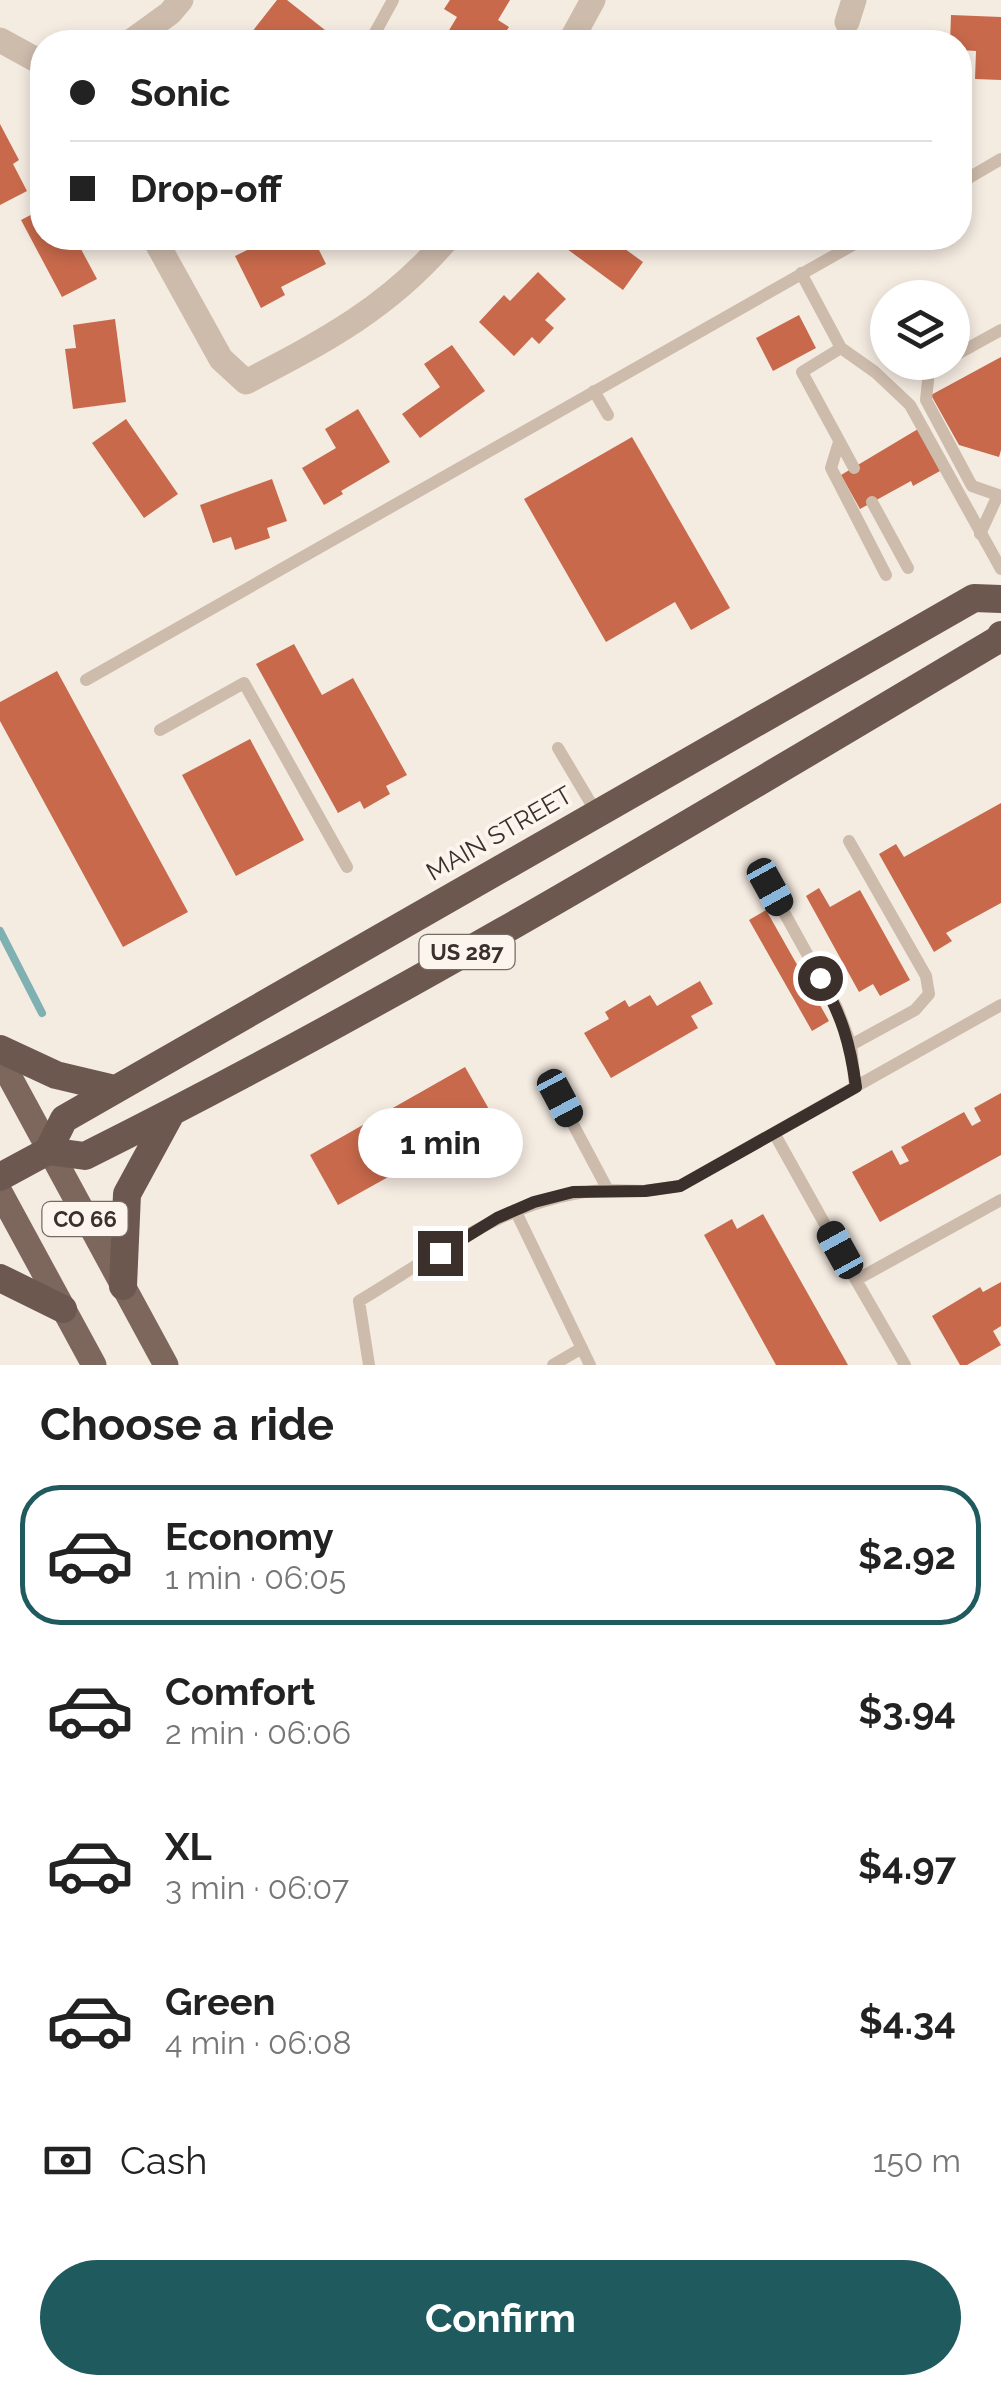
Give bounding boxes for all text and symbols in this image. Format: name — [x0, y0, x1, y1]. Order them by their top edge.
text: Sonic — [130, 70, 230, 115]
text: Drop-off — [130, 166, 282, 211]
map controls — [870, 280, 970, 380]
button: layers — [870, 280, 970, 380]
street label: MAIN STREET — [421, 779, 577, 887]
car — [742, 853, 798, 921]
road number: US 287 — [420, 935, 514, 969]
route start — [798, 956, 843, 1001]
car — [533, 1064, 587, 1132]
callout: 1 min — [358, 1108, 522, 1178]
text: 1 min — [400, 1124, 481, 1161]
road number: CO 66 — [42, 1202, 128, 1236]
car — [812, 1216, 868, 1284]
route end — [418, 1231, 463, 1276]
text: Choose a ride — [40, 1398, 334, 1451]
icon: car — [45, 1510, 135, 1600]
text: Economy — [165, 1514, 334, 1559]
text: $2.92 — [858, 1533, 956, 1578]
text: 1 min · 06:05 — [165, 1559, 346, 1596]
icon: car — [45, 1665, 135, 1755]
text: Comfort — [165, 1669, 315, 1714]
text: $3.94 — [858, 1688, 956, 1733]
text: 2 min · 06:06 — [165, 1714, 351, 1751]
icon: car — [45, 1820, 135, 1910]
text: XL — [165, 1824, 212, 1869]
text: $4.97 — [858, 1843, 956, 1888]
text: 3 min · 06:07 — [165, 1869, 349, 1906]
icon: car — [45, 1975, 135, 2065]
text: Green — [165, 1979, 275, 2024]
text: $4.34 — [859, 1998, 956, 2043]
text: 4 min · 06:08 — [165, 2024, 352, 2061]
icon: cash — [40, 2133, 95, 2188]
text: Cash — [120, 2138, 207, 2183]
text: 150 m — [873, 2142, 961, 2179]
button: Confirm — [40, 2260, 961, 2375]

